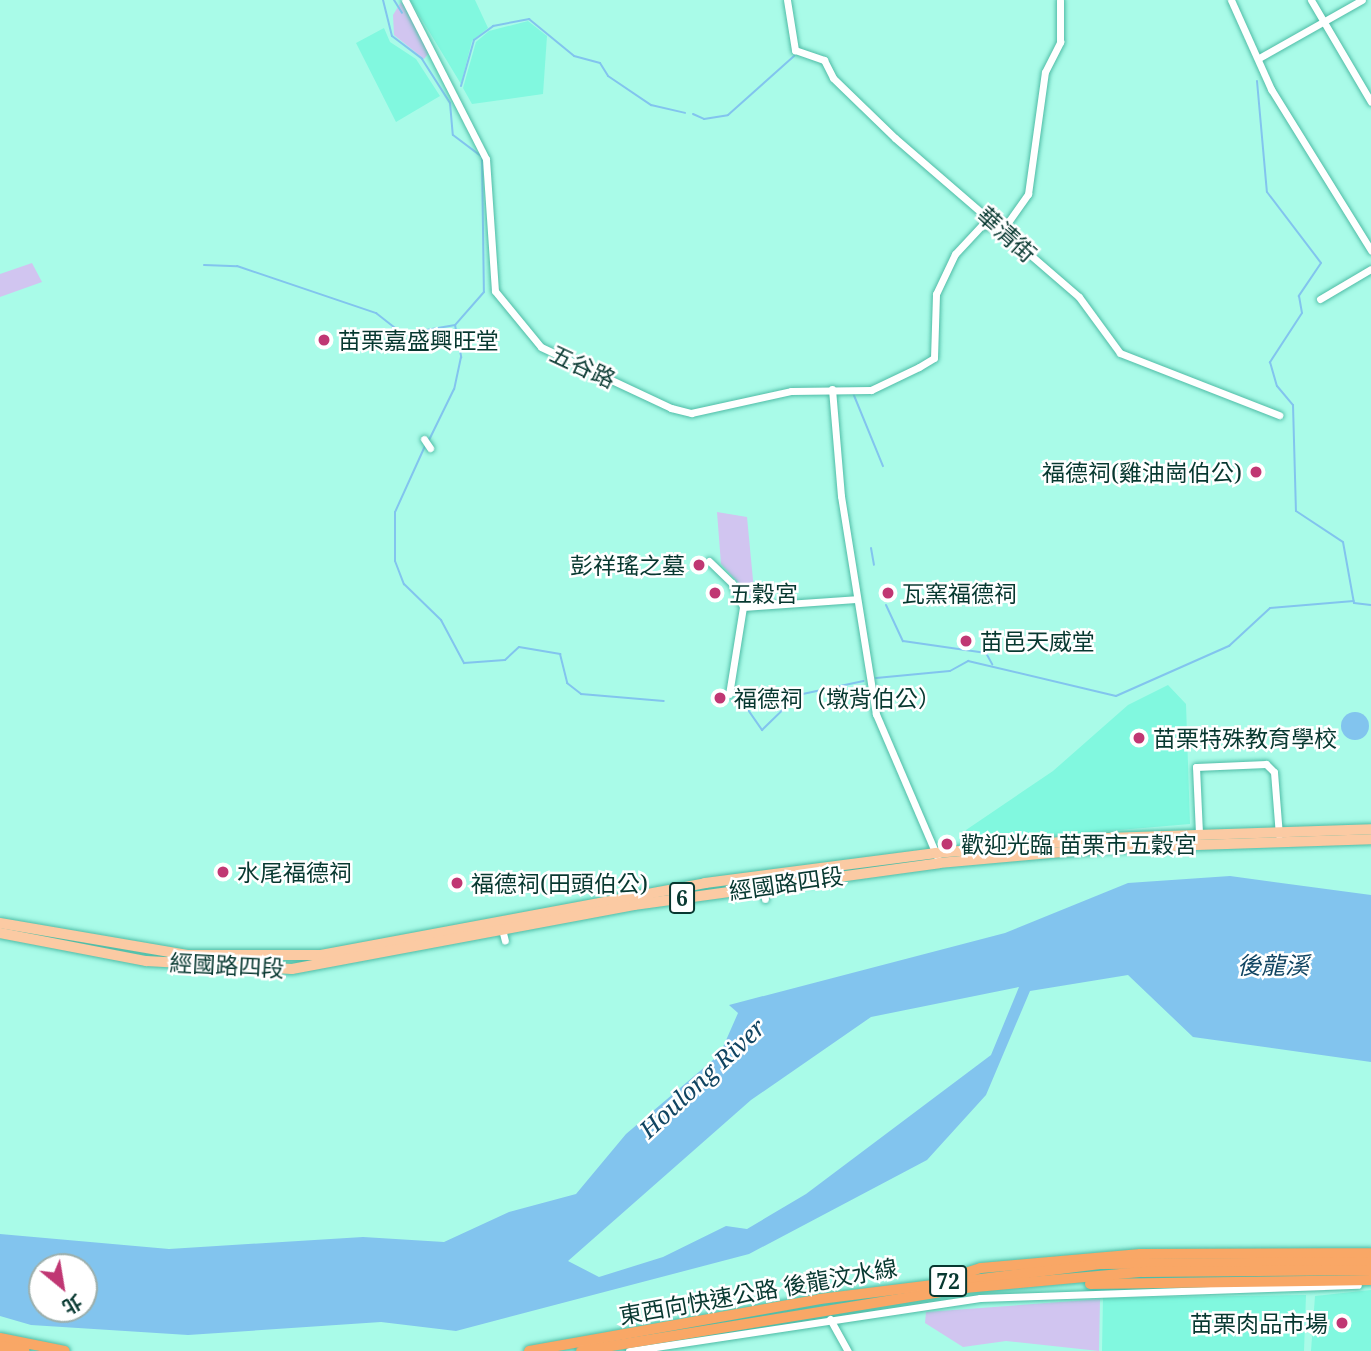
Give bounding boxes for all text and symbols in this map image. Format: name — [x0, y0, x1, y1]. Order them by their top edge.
street label: 華清街 — [972, 201, 1042, 267]
place label: 苗栗嘉盛興旺堂 — [338, 326, 499, 354]
marker: 苗栗嘉盛興旺堂 — [316, 332, 332, 348]
street label: 五谷路 — [546, 339, 620, 393]
place label: 福德祠(雞油崗伯公) — [1042, 458, 1242, 486]
marker: 福德祠(雞油崗伯公) — [1248, 464, 1264, 480]
place label: 彭祥瑤之墓 — [570, 551, 685, 579]
marker: 彭祥瑤之墓 — [691, 557, 707, 573]
place label: 五穀宮 — [729, 579, 798, 607]
place label: 瓦窯福德祠 — [902, 579, 1017, 607]
marker: 五穀宮 — [707, 585, 723, 601]
marker: 瓦窯福德祠 — [880, 585, 896, 601]
place label: 苗邑天威堂 — [980, 627, 1095, 655]
marker: 苗邑天威堂 — [958, 633, 974, 649]
place label: 福德祠（墩背伯公） — [734, 684, 941, 712]
marker: 福德祠（墩背伯公） — [712, 690, 728, 706]
place label: 苗栗特殊教育學校 — [1153, 724, 1337, 752]
marker: 苗栗特殊教育學校 — [1131, 730, 1147, 746]
place label: 歡迎光臨 苗栗市五穀宮 — [961, 830, 1197, 858]
marker: 歡迎光臨 苗栗市五穀宮 — [939, 836, 955, 852]
place label: 水尾福德祠 — [237, 858, 352, 886]
street label: 經國路四段 — [727, 861, 845, 905]
marker: 水尾福德祠 — [215, 864, 231, 880]
place label: 福德祠(田頭伯公) — [471, 869, 648, 897]
marker: 福德祠(田頭伯公) — [449, 875, 465, 891]
road number: 6 — [668, 880, 696, 916]
street label: 經國路四段 — [169, 948, 285, 982]
water label: 後龍溪 — [1237, 951, 1309, 979]
water label: Houlong River — [633, 1012, 771, 1144]
north arrow — [28, 1253, 98, 1323]
street label: 東西向快速公路 後龍汶水線 — [617, 1253, 899, 1329]
road number: 72 — [929, 1264, 967, 1298]
text: 北 — [58, 1288, 87, 1320]
place label: 苗栗肉品市場 — [1190, 1309, 1328, 1337]
marker: 苗栗肉品市場 — [1334, 1315, 1350, 1331]

